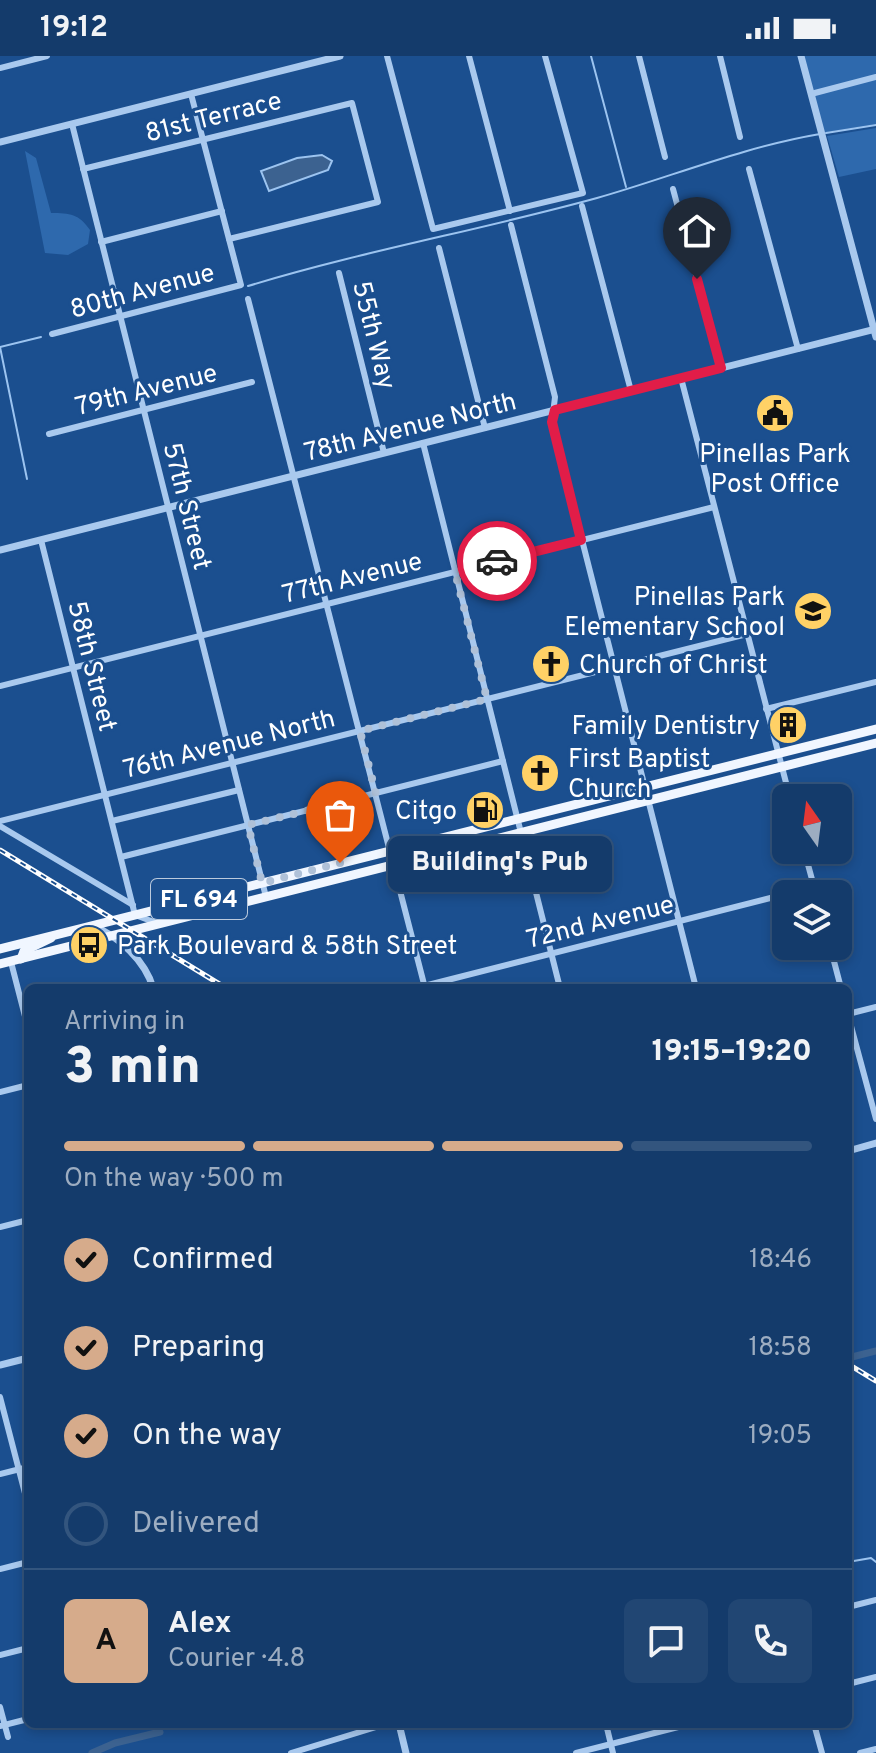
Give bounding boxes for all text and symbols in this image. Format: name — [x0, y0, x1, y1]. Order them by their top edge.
text: 19:12 — [40, 10, 108, 47]
street label: 81st Terrace — [142, 86, 285, 151]
pin — [663, 197, 731, 279]
icon: home — [675, 209, 719, 253]
street label: 80th Avenue — [67, 257, 219, 328]
street label: 55th Way — [343, 278, 402, 393]
street label: 79th Avenue — [72, 358, 221, 425]
street label: 78th Avenue North — [301, 386, 520, 471]
public building icon: Pinellas Park Post Office — [754, 392, 796, 434]
street label: 57th Street — [154, 439, 217, 574]
place label: Pinellas Park Post Office — [699, 439, 851, 502]
courier — [457, 521, 537, 601]
icon: car — [475, 539, 519, 583]
street label: 77th Avenue — [279, 546, 426, 613]
place label: Pinellas Park Elementary School — [564, 582, 785, 645]
school or university icon: Pinellas Park Elementary School — [792, 590, 834, 632]
street label: 58th Street — [58, 598, 123, 735]
church icon: Church of Christ — [530, 643, 572, 685]
place label: Church of Christ — [579, 650, 768, 683]
street label: 76th Avenue North — [120, 703, 339, 788]
building icon: Family Dentistry — [767, 704, 809, 746]
place label: Family Dentistry — [571, 711, 760, 744]
place label: First Baptist Church — [568, 744, 710, 807]
church icon: First Baptist Church — [519, 752, 561, 794]
pin — [306, 781, 374, 863]
north arrow — [772, 784, 852, 864]
map controls — [772, 784, 852, 960]
fuel station icon: Citgo — [464, 789, 506, 831]
icon: bag — [318, 793, 362, 837]
place label: Citgo — [395, 796, 457, 829]
callout: Building's Pub — [388, 835, 612, 891]
text: Building's Pub — [412, 847, 588, 880]
road number: FL 694 — [151, 879, 247, 919]
button: layers — [772, 880, 852, 960]
street label: 72nd Avenue — [523, 889, 678, 958]
bus stop icon: Park Boulevard & 58th Street — [68, 924, 110, 966]
place label: Park Boulevard & 58th Street — [117, 931, 457, 964]
text: Arriving in — [64, 1006, 185, 1039]
text: 19:15–19:20 — [652, 1034, 812, 1071]
text: 3 min — [64, 1036, 201, 1102]
text: On the way · 500 m — [64, 1163, 284, 1196]
icon: check — [64, 1238, 108, 1282]
text: Confirmed — [132, 1242, 274, 1279]
text: 18:46 — [749, 1244, 812, 1277]
icon: check — [64, 1326, 108, 1370]
text: Preparing — [132, 1330, 265, 1367]
text: 18:58 — [749, 1332, 812, 1365]
icon: check — [64, 1414, 108, 1458]
text: On the way — [132, 1418, 282, 1455]
text: 19:05 — [748, 1420, 812, 1453]
text: Delivered — [132, 1506, 260, 1543]
button: chat — [624, 1599, 708, 1683]
button: phone — [728, 1599, 812, 1683]
text: Alex — [168, 1606, 232, 1643]
text: A — [95, 1623, 117, 1660]
text: Courier · 4.8 — [168, 1643, 305, 1676]

